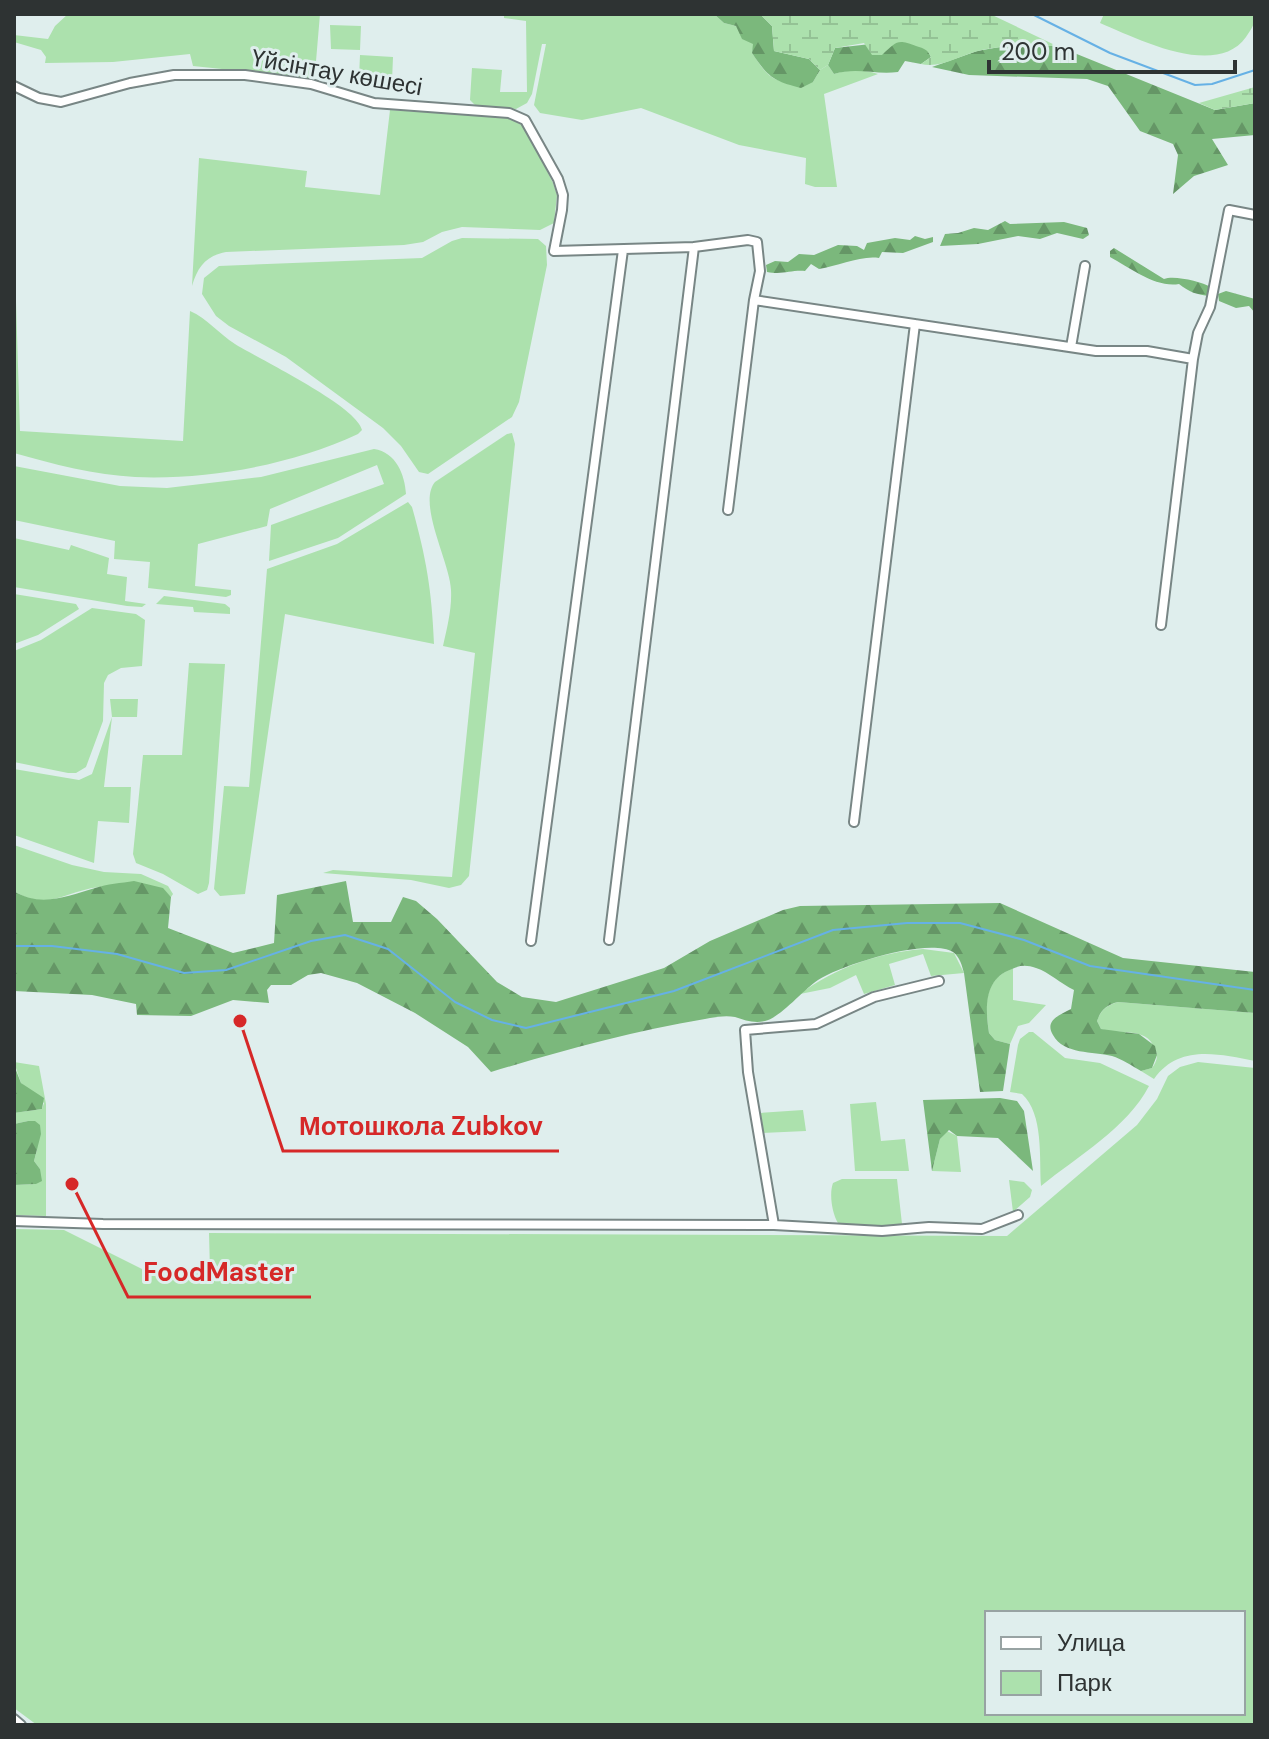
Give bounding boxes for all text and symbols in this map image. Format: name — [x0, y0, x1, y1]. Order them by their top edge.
scale bar — [989, 24, 1235, 74]
text: 200 m — [1001, 36, 1075, 67]
street label: Үйсінтау көшесі — [249, 42, 425, 102]
callout: Мотошкола Zubkov — [283, 1101, 559, 1151]
text: Мотошкола Zubkov — [299, 1109, 543, 1143]
callout: FoodMaster — [128, 1247, 311, 1297]
text: FoodMaster — [143, 1255, 295, 1289]
legend — [985, 1611, 1245, 1715]
text: Улица — [1057, 1627, 1126, 1658]
text: Парк — [1057, 1667, 1112, 1698]

